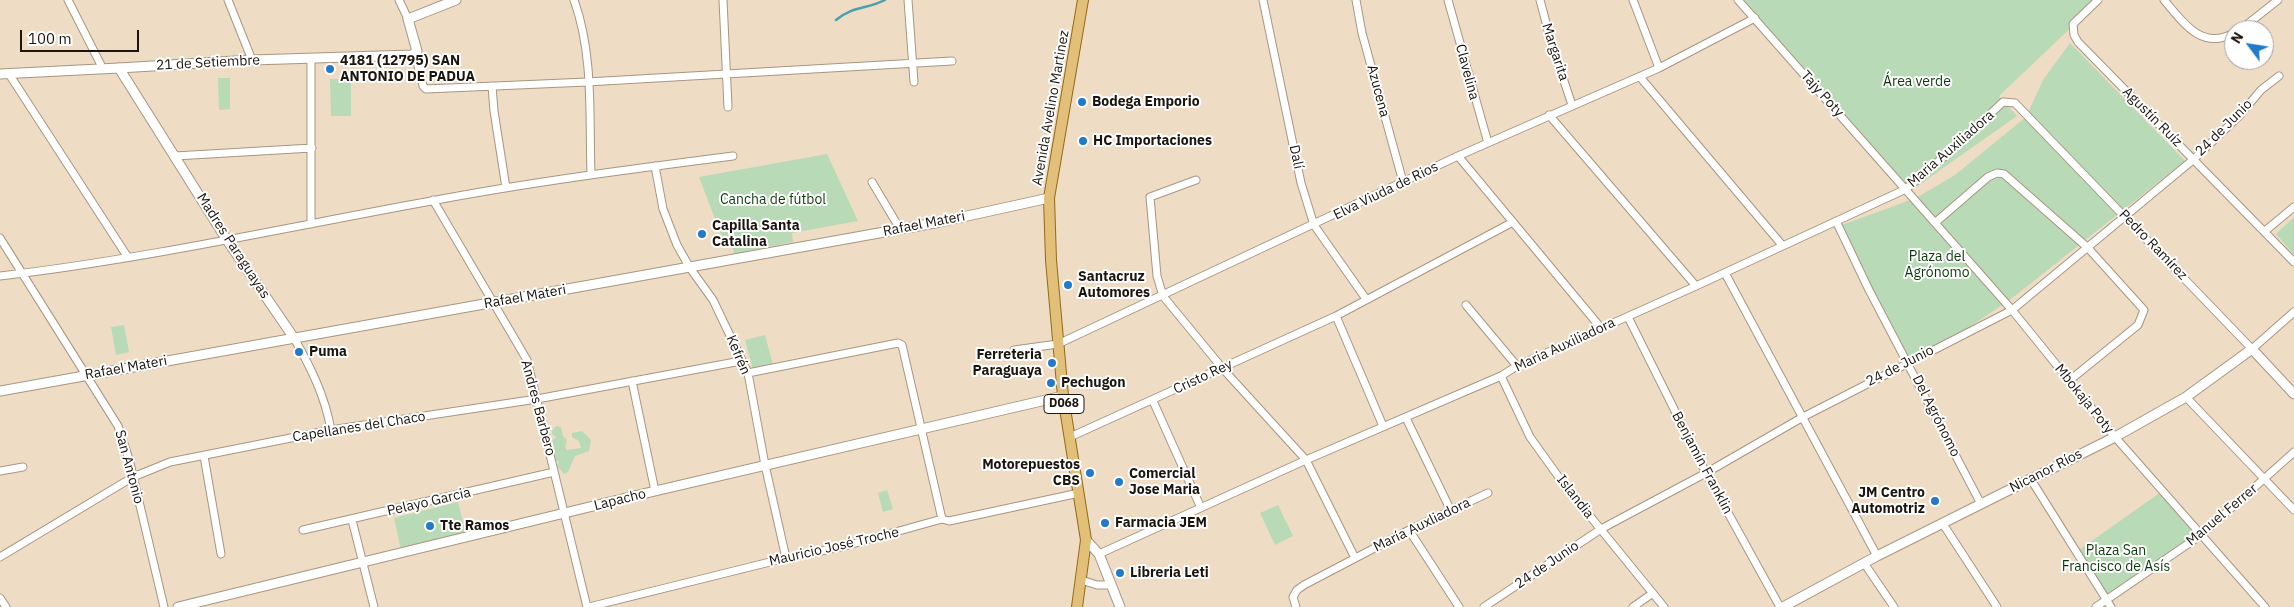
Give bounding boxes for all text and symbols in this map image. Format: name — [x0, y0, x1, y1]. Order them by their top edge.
scale bar — [22, 20, 141, 52]
north arrow — [2224, 20, 2274, 70]
street label: Margarita — [1538, 21, 1572, 83]
text: 100 m — [28, 29, 72, 48]
street label: Avenida Avelino Martinez — [1029, 29, 1073, 187]
text: N — [2227, 29, 2247, 47]
street label: Clavelina — [1452, 42, 1482, 102]
street label: 21 de Setiembre — [156, 52, 260, 74]
place label: 4181 (12795) SAN ANTONIO DE PADUA — [340, 53, 475, 85]
marker: 4181 (12795) SAN ANTONIO DE PADUA — [324, 63, 336, 75]
street label: Azucena — [1363, 63, 1393, 119]
street label: Tajy Poty — [1797, 67, 1847, 121]
park label: Área verde — [1883, 74, 1951, 90]
street label: Agustín Ruíz — [2119, 84, 2185, 150]
place label: Bodega Emporio — [1092, 94, 1200, 110]
marker: Bodega Emporio — [1076, 96, 1088, 108]
street label: 24 de Junio — [2192, 96, 2256, 160]
street label: Maria Auxiliadora — [1904, 107, 1998, 191]
place label: HC Importaciones — [1093, 133, 1212, 149]
marker: HC Importaciones — [1077, 135, 1089, 147]
street label: Dalí — [1285, 143, 1307, 171]
street label: Elva Viuda de Rios — [1331, 158, 1441, 224]
street label: Madres Paraguayas — [193, 190, 273, 302]
park label: Cancha de fútbol — [720, 192, 826, 208]
street label: Pedro Ramírez — [2115, 206, 2191, 284]
street label: Rafael Materi — [882, 208, 966, 240]
place label: Capilla Santa Catalina — [712, 218, 800, 250]
marker: Capilla Santa Catalina — [696, 228, 708, 240]
park label: Plaza del Agrónomo — [1904, 249, 1970, 282]
place label: Santacruz Automores — [1078, 269, 1150, 302]
marker: Santacruz Automores — [1062, 279, 1074, 291]
street label: Rafael Materi — [483, 282, 567, 312]
street label: Maria Auxiliadora — [1512, 314, 1618, 376]
street label: Kefrén — [722, 333, 754, 377]
street label: 24 de Junio — [1863, 342, 1937, 390]
place label: Puma — [309, 344, 347, 360]
marker: Puma — [293, 346, 305, 358]
place label: Ferreteria Paraguaya — [973, 347, 1042, 380]
street label: Rafael Materi — [84, 353, 168, 383]
street label: Cristo Rey — [1171, 356, 1235, 398]
marker: Ferreteria Paraguaya — [1046, 357, 1058, 369]
street label: Andres Barbero — [517, 358, 559, 458]
street label: Mbokaja Poty — [2051, 361, 2117, 437]
street label: Del Agrónomo — [1908, 372, 1964, 460]
place label: Pechugon — [1061, 375, 1126, 391]
marker: Pechugon — [1045, 377, 1057, 389]
road number: D068 — [1044, 394, 1084, 414]
street label: Capellanes del Chaco — [291, 408, 427, 446]
street label: Benjamín Franklin — [1668, 409, 1736, 517]
street label: San Antonio — [111, 428, 147, 506]
street label: Nicanor Ríos — [2007, 446, 2085, 496]
place label: Motorepuestos CBS — [982, 457, 1080, 490]
place label: Comercial Jose Maria — [1129, 466, 1200, 498]
marker: Motorepuestos CBS — [1084, 467, 1096, 479]
street label: Islandia — [1553, 472, 1597, 522]
marker: Comercial Jose Maria — [1113, 476, 1125, 488]
street label: Manuel Ferrer — [2183, 480, 2261, 550]
street label: Pelayo Garcia — [385, 484, 473, 520]
street label: Lapacho — [592, 485, 648, 515]
place label: JM Centro Automotriz — [1851, 485, 1925, 518]
street label: María Auxliadora — [1371, 494, 1473, 556]
marker: JM Centro Automotriz — [1929, 495, 1941, 507]
place label: Farmacia JEM — [1115, 515, 1207, 531]
marker: Farmacia JEM — [1099, 517, 1111, 529]
place label: Tte Ramos — [440, 518, 509, 534]
marker: Tte Ramos — [424, 520, 436, 532]
street label: Mauricio José Troche — [767, 524, 901, 570]
street label: 24 de Junio — [1512, 537, 1582, 593]
park label: Plaza San Francisco de Asís — [2062, 543, 2170, 576]
place label: Libreria Leti — [1130, 565, 1209, 581]
marker: Libreria Leti — [1114, 567, 1126, 579]

